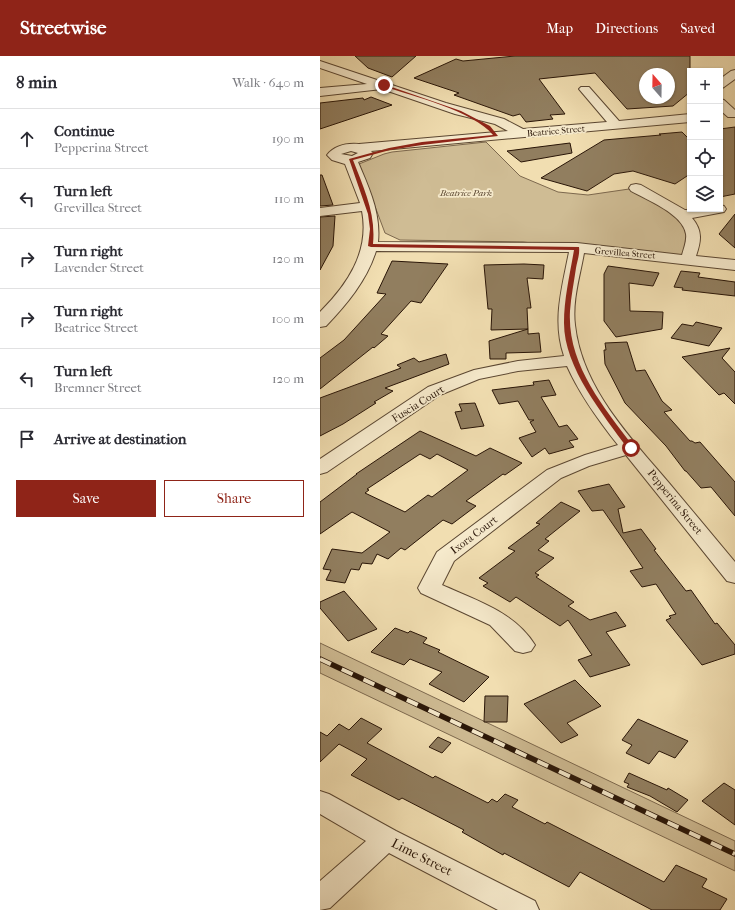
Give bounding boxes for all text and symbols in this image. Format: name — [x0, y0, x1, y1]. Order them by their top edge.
text: Streetwise — [20, 17, 106, 39]
text: Map — [546, 20, 573, 37]
text: Directions — [595, 20, 658, 37]
text: Saved — [680, 20, 715, 37]
north arrow — [639, 68, 675, 104]
map controls — [687, 68, 723, 212]
button: + — [687, 68, 723, 104]
text: 8 min — [16, 72, 57, 92]
text: Walk · 640 m — [232, 75, 304, 90]
route end — [375, 76, 393, 94]
button: − — [687, 104, 723, 140]
text: Continue — [54, 122, 114, 140]
street label: Beatrice Street — [527, 123, 586, 139]
icon: ahead — [16, 128, 38, 150]
text: 190 m — [272, 131, 304, 146]
text: Pepperina Street — [54, 140, 149, 155]
button: locate — [687, 140, 723, 176]
button: layers — [687, 176, 723, 212]
text: Turn left — [54, 182, 112, 200]
icon: left — [16, 188, 38, 210]
park label: Beatrice Park — [439, 188, 492, 198]
text: 110 m — [274, 191, 304, 206]
text: Grevillea Street — [54, 200, 142, 215]
text: Turn right — [54, 242, 123, 260]
street label: Grevillea Street — [594, 245, 657, 261]
icon: right — [16, 248, 38, 270]
text: 120 m — [272, 251, 304, 266]
text: Lavender Street — [54, 260, 144, 275]
text: Turn right — [54, 302, 123, 320]
icon: right — [16, 308, 38, 330]
text: 100 m — [271, 311, 304, 326]
text: Beatrice Street — [54, 320, 138, 335]
text: Turn left — [54, 362, 112, 380]
icon: left — [16, 368, 38, 390]
text: 120 m — [272, 371, 304, 386]
text: Bremner Street — [54, 380, 142, 395]
street label: Fuscia Court — [389, 383, 447, 425]
icon: arrive — [16, 428, 38, 450]
text: Arrive at destination — [54, 430, 186, 448]
route start — [622, 439, 640, 457]
street label: Pepperina Street — [645, 467, 705, 537]
button: Save — [16, 480, 156, 517]
button: Share — [164, 480, 304, 517]
street label: Ixora Court — [448, 513, 500, 557]
street label: Lime Street — [389, 835, 455, 879]

